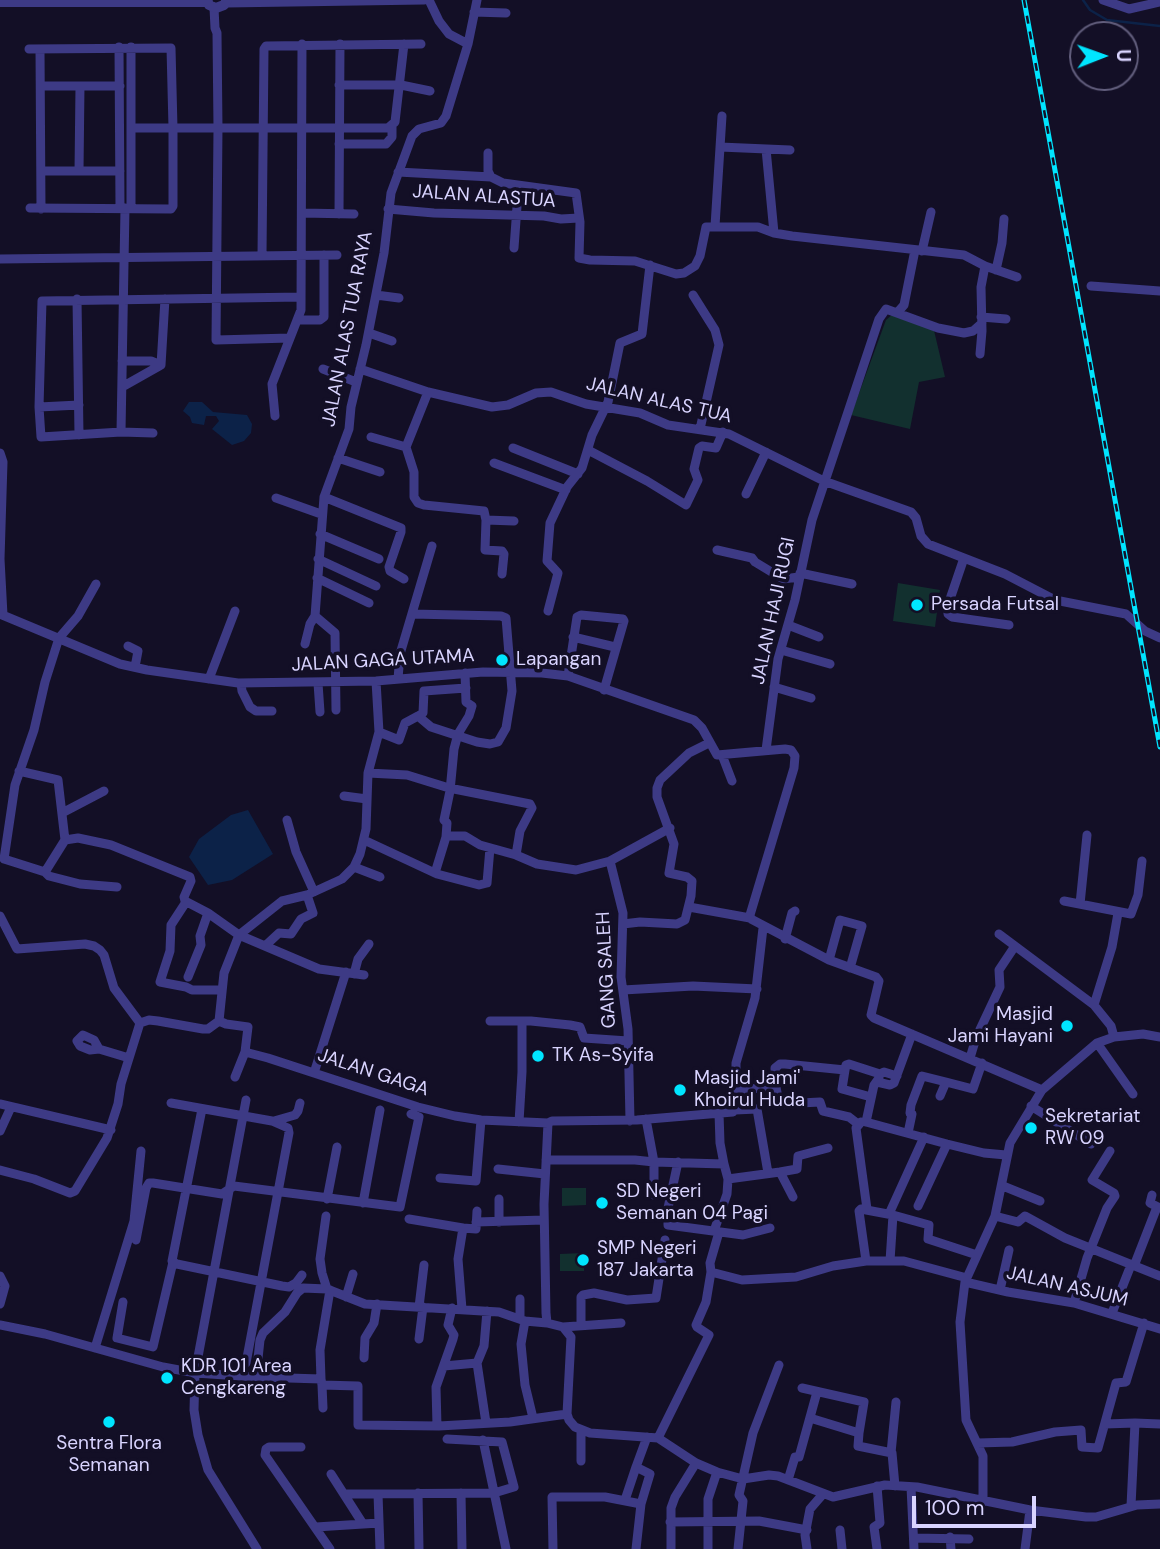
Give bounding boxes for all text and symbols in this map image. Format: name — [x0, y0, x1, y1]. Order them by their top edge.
north arrow — [1069, 21, 1139, 91]
text: U — [1111, 49, 1136, 62]
street label: JALAN ALASTUA — [412, 181, 556, 213]
street label: JALAN ALAS TUA RAYA — [318, 229, 378, 429]
street label: JALAN ALAS TUA — [584, 373, 734, 429]
street label: JALAN HAJI RUGI — [747, 535, 801, 687]
place label: Persada Futsal — [931, 594, 1059, 616]
marker: Persada Futsal — [909, 597, 925, 613]
street label: JALAN GAGA UTAMA — [291, 645, 475, 677]
place label: Lapangan — [516, 649, 601, 671]
marker: Lapangan — [494, 652, 510, 668]
street label: GANG SALEH — [593, 911, 621, 1029]
place label: Masjid Jami Hayani — [948, 1004, 1053, 1048]
marker: Masjid Jami Hayani — [1059, 1018, 1075, 1034]
street label: JALAN GAGA — [314, 1044, 432, 1102]
place label: TK As-Syifa — [552, 1045, 654, 1067]
marker: TK As-Syifa — [530, 1048, 546, 1064]
place label: Masjid Jami' Khoirul Huda — [694, 1068, 805, 1112]
marker: Masjid Jami' Khoirul Huda — [672, 1082, 688, 1098]
place label: Sekretariat RW 09 — [1045, 1106, 1140, 1150]
marker: Sekretariat RW 09 — [1023, 1120, 1039, 1136]
place label: SD Negeri Semanan 04 Pagi — [616, 1181, 768, 1225]
marker: SD Negeri Semanan 04 Pagi — [594, 1195, 610, 1211]
place label: SMP Negeri 187 Jakarta — [597, 1238, 697, 1282]
marker: SMP Negeri 187 Jakarta — [575, 1252, 591, 1268]
street label: JALAN ASJUM — [1004, 1262, 1130, 1312]
place label: KDR 101 Area Cengkareng — [181, 1356, 292, 1400]
marker: KDR 101 Area Cengkareng — [159, 1370, 175, 1386]
marker: Sentra Flora Semanan — [101, 1414, 117, 1430]
place label: Sentra Flora Semanan — [56, 1433, 162, 1477]
scale bar — [915, 1482, 1039, 1526]
text: 100 m — [925, 1494, 985, 1522]

